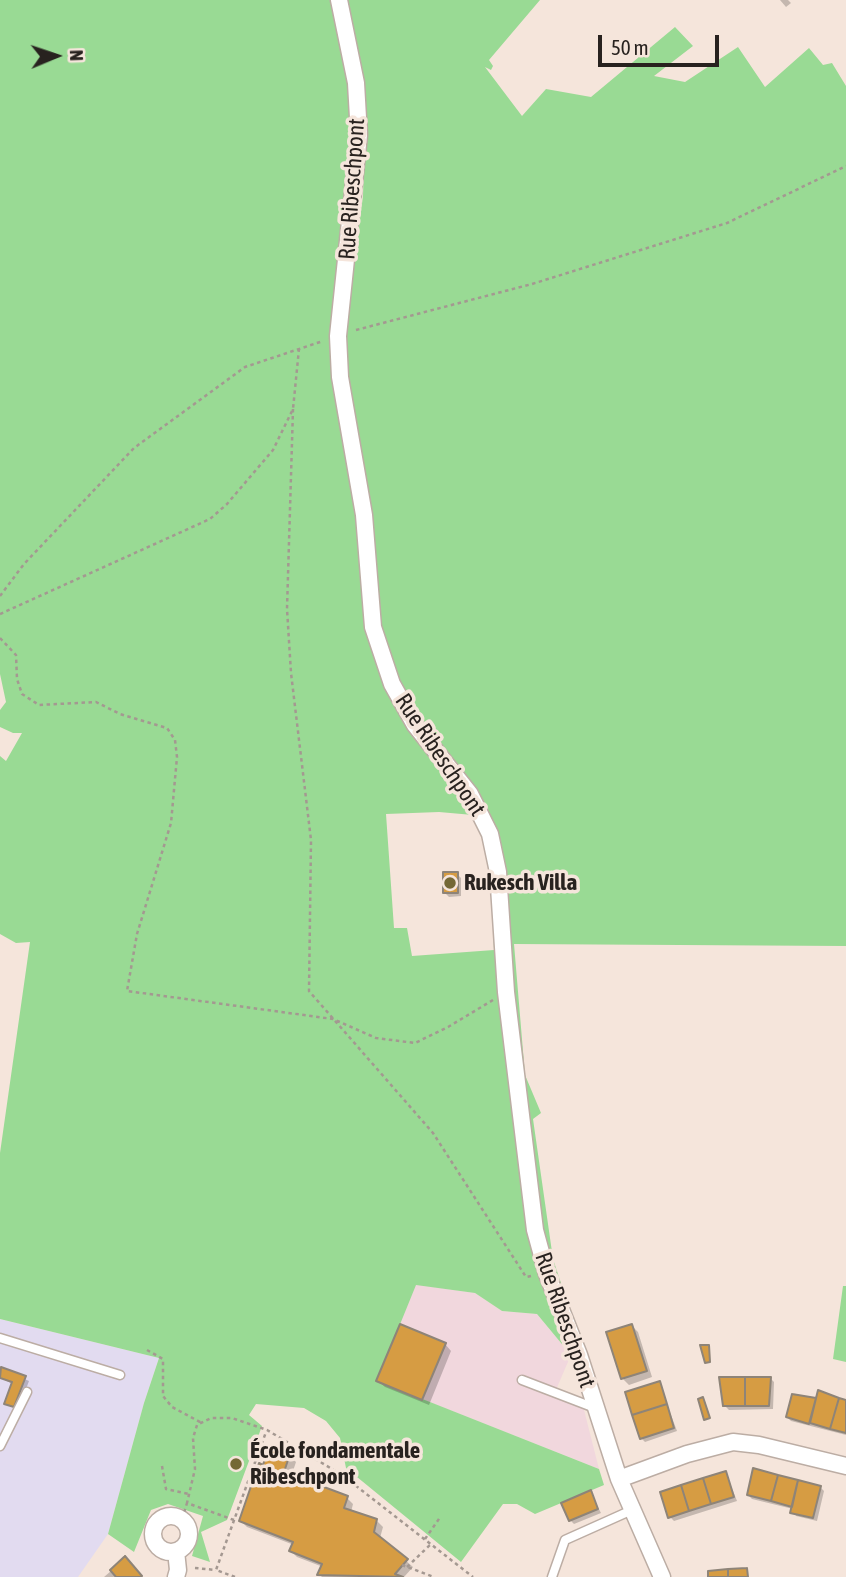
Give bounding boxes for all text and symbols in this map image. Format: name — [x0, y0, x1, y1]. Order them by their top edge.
north arrow — [21, 21, 91, 91]
scale bar — [601, 21, 722, 65]
text: 50 m — [611, 35, 649, 59]
text: N — [66, 49, 88, 61]
street label: Rue Ribeschpont — [333, 117, 371, 261]
street label: Rue Ribeschpont — [389, 689, 491, 821]
place label: Rukesch Villa — [464, 869, 577, 897]
marker: Rukesch Villa — [442, 875, 458, 891]
street label: Rue Ribeschpont — [529, 1249, 601, 1391]
place label: École fondamentale Ribeschpont — [250, 1437, 420, 1491]
marker: École fondamentale Ribeschpont — [228, 1456, 244, 1472]

